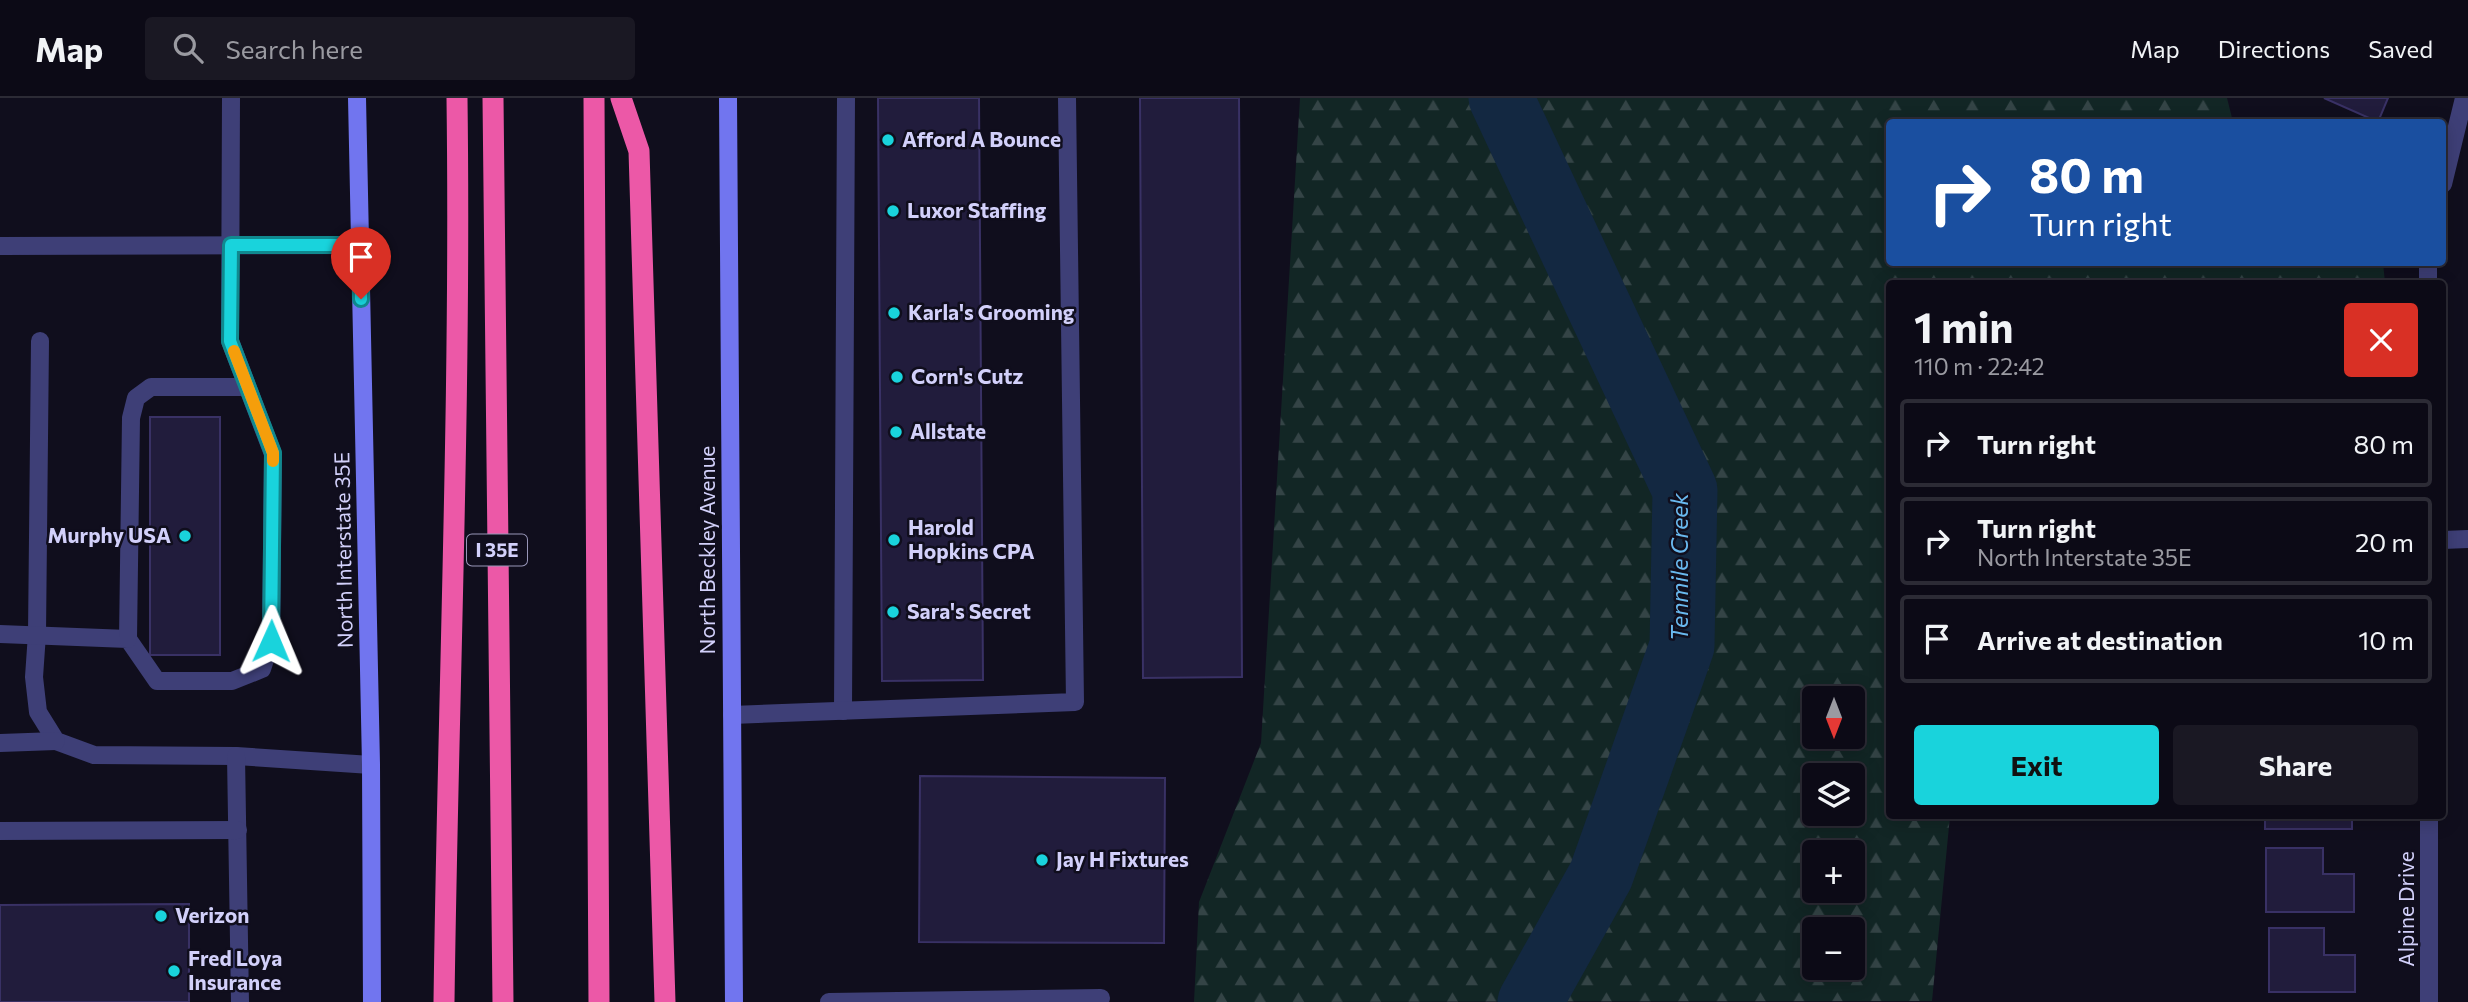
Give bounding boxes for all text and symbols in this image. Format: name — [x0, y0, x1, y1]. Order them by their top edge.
search box — [145, 17, 635, 80]
text: Map — [35, 28, 103, 69]
icon: search — [169, 29, 207, 67]
text: Search here — [225, 33, 363, 64]
text: Map — [2130, 34, 2180, 63]
text: Directions — [2218, 34, 2330, 63]
text: Saved — [2368, 34, 2433, 63]
place label: Afford A Bounce — [902, 126, 1061, 151]
marker: Afford A Bounce — [880, 132, 896, 148]
text: 80 m — [2029, 143, 2144, 203]
icon: right — [1914, 147, 2005, 238]
place label: Luxor Staffing — [907, 197, 1047, 222]
marker: Luxor Staffing — [885, 203, 901, 219]
text: Turn right — [2029, 203, 2172, 243]
pin — [331, 227, 391, 299]
icon: arrive — [342, 238, 380, 276]
place label: Karla's Grooming — [908, 299, 1075, 324]
text: 1 min — [1914, 300, 2014, 352]
button: close — [2344, 303, 2418, 377]
marker: Karla's Grooming — [886, 305, 902, 321]
text: 110 m · 22:42 — [1914, 352, 2045, 380]
place label: Corn's Cutz — [911, 363, 1023, 388]
marker: Corn's Cutz — [889, 369, 905, 385]
place label: Allstate — [910, 418, 986, 443]
marker: Allstate — [888, 424, 904, 440]
icon: right — [1918, 424, 1956, 462]
text: Turn right — [1977, 428, 2096, 459]
text: 80 m — [2354, 428, 2414, 459]
street label: North Beckley Avenue — [694, 446, 719, 654]
street label: North Interstate 35E — [328, 452, 357, 648]
water label: Tenmile Creek — [1665, 493, 1693, 641]
text: Turn right — [1977, 512, 2096, 543]
place label: Harold Hopkins CPA — [908, 514, 1034, 563]
place label: Murphy USA — [47, 522, 171, 547]
icon: right — [1918, 522, 1956, 560]
text: 20 m — [2355, 526, 2414, 557]
marker: Murphy USA — [177, 528, 193, 544]
marker: Harold Hopkins CPA — [886, 532, 902, 548]
road number: I 35E — [467, 534, 527, 565]
text: North Interstate 35E — [1977, 543, 2192, 571]
place label: Sara's Secret — [907, 598, 1031, 623]
position arrow — [234, 604, 308, 678]
marker: Sara's Secret — [885, 604, 901, 620]
icon: arrive — [1918, 620, 1956, 658]
text: Arrive at destination — [1977, 624, 2223, 655]
text: 10 m — [2358, 624, 2414, 655]
north arrow — [1802, 686, 1866, 749]
map controls — [1802, 686, 1865, 980]
button: Exit — [1914, 725, 2159, 805]
button: Share — [2173, 725, 2418, 805]
button: layers — [1802, 763, 1865, 826]
button: + — [1802, 840, 1865, 903]
place label: Jay H Fixtures — [1056, 846, 1189, 871]
street label: Alpine Drive — [2393, 851, 2418, 967]
marker: Jay H Fixtures — [1034, 852, 1050, 868]
place label: Verizon — [175, 902, 249, 927]
marker: Verizon — [153, 908, 169, 924]
button: − — [1802, 917, 1865, 980]
place label: Fred Loya Insurance — [188, 945, 282, 994]
marker: Fred Loya Insurance — [166, 963, 182, 979]

